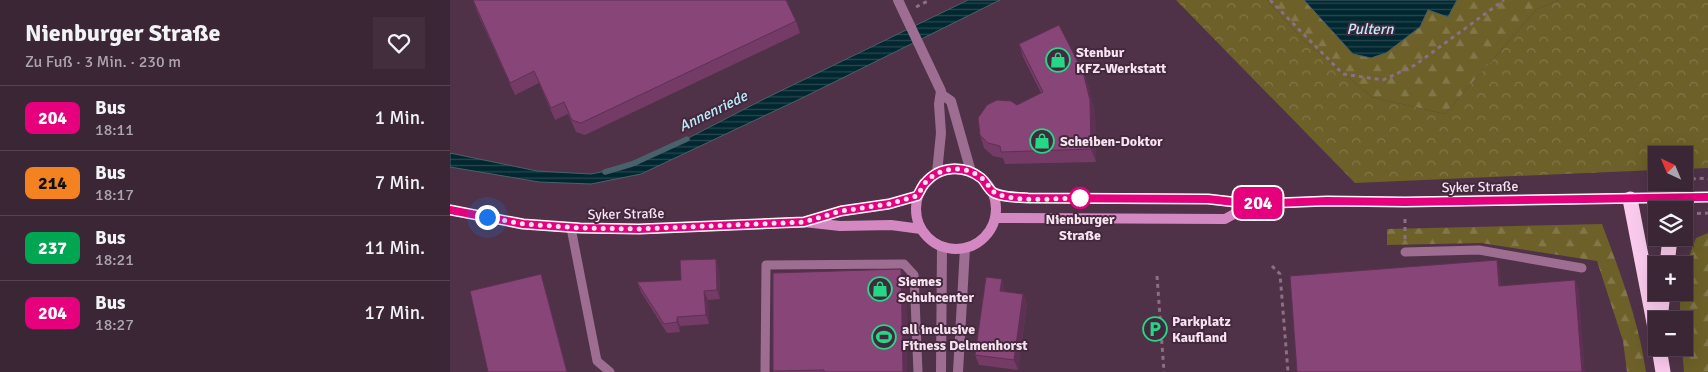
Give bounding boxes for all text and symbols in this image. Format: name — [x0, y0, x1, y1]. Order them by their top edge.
button: heart — [373, 17, 425, 69]
text: Nienburger Straße — [25, 18, 220, 48]
water label: Pultern — [1347, 20, 1394, 38]
place label: Stenbur KFZ-Werkstatt — [1076, 44, 1167, 77]
shop icon: Stenbur KFZ-Werkstatt — [1045, 47, 1071, 73]
text: Zu Fuß · 3 Min. · 230 m — [25, 52, 181, 72]
water label: Annenriede — [676, 86, 752, 135]
text: Bus — [95, 96, 126, 120]
text: 1 Min. — [375, 106, 425, 130]
text: 204 — [38, 107, 67, 129]
text: 18:11 — [95, 120, 134, 140]
shop icon: Scheiben-Doktor — [1029, 128, 1055, 154]
place label: Scheiben-Doktor — [1060, 133, 1163, 150]
north arrow — [1648, 146, 1692, 191]
map controls — [1648, 146, 1693, 356]
text: Bus — [95, 161, 126, 185]
text: 7 Min. — [375, 171, 425, 195]
text: 214 — [38, 172, 67, 194]
street label: Syker Straße — [1442, 178, 1518, 196]
text: 18:17 — [95, 185, 134, 205]
marker: Nienburger Straße — [1069, 187, 1091, 209]
line badge: 204 — [1229, 187, 1287, 219]
text: 204 — [1243, 192, 1273, 214]
button: layers — [1648, 201, 1693, 246]
your location — [475, 205, 500, 230]
street label: Syker Straße — [588, 205, 664, 223]
place label: Nienburger Straße — [1045, 211, 1115, 244]
text: Bus — [95, 226, 126, 250]
text: 11 Min. — [364, 236, 425, 260]
text: 237 — [38, 237, 67, 259]
text: 18:21 — [95, 250, 134, 270]
button: + — [1648, 256, 1693, 301]
place label: Siemes Schuhcenter — [898, 273, 975, 306]
shop icon: Siemes Schuhcenter — [867, 276, 893, 302]
text: Bus — [95, 291, 126, 315]
text: 17 Min. — [364, 301, 425, 325]
text: 204 — [38, 302, 67, 324]
button: − — [1648, 311, 1693, 356]
place label: Parkplatz Kaufland — [1172, 313, 1231, 346]
text: 18:27 — [95, 315, 134, 335]
parking icon: Parkplatz Kaufland — [1142, 316, 1168, 342]
place label: all inclusive Fitness Delmenhorst — [902, 321, 1028, 354]
sports icon: all inclusive Fitness Delmenhorst — [871, 324, 897, 350]

